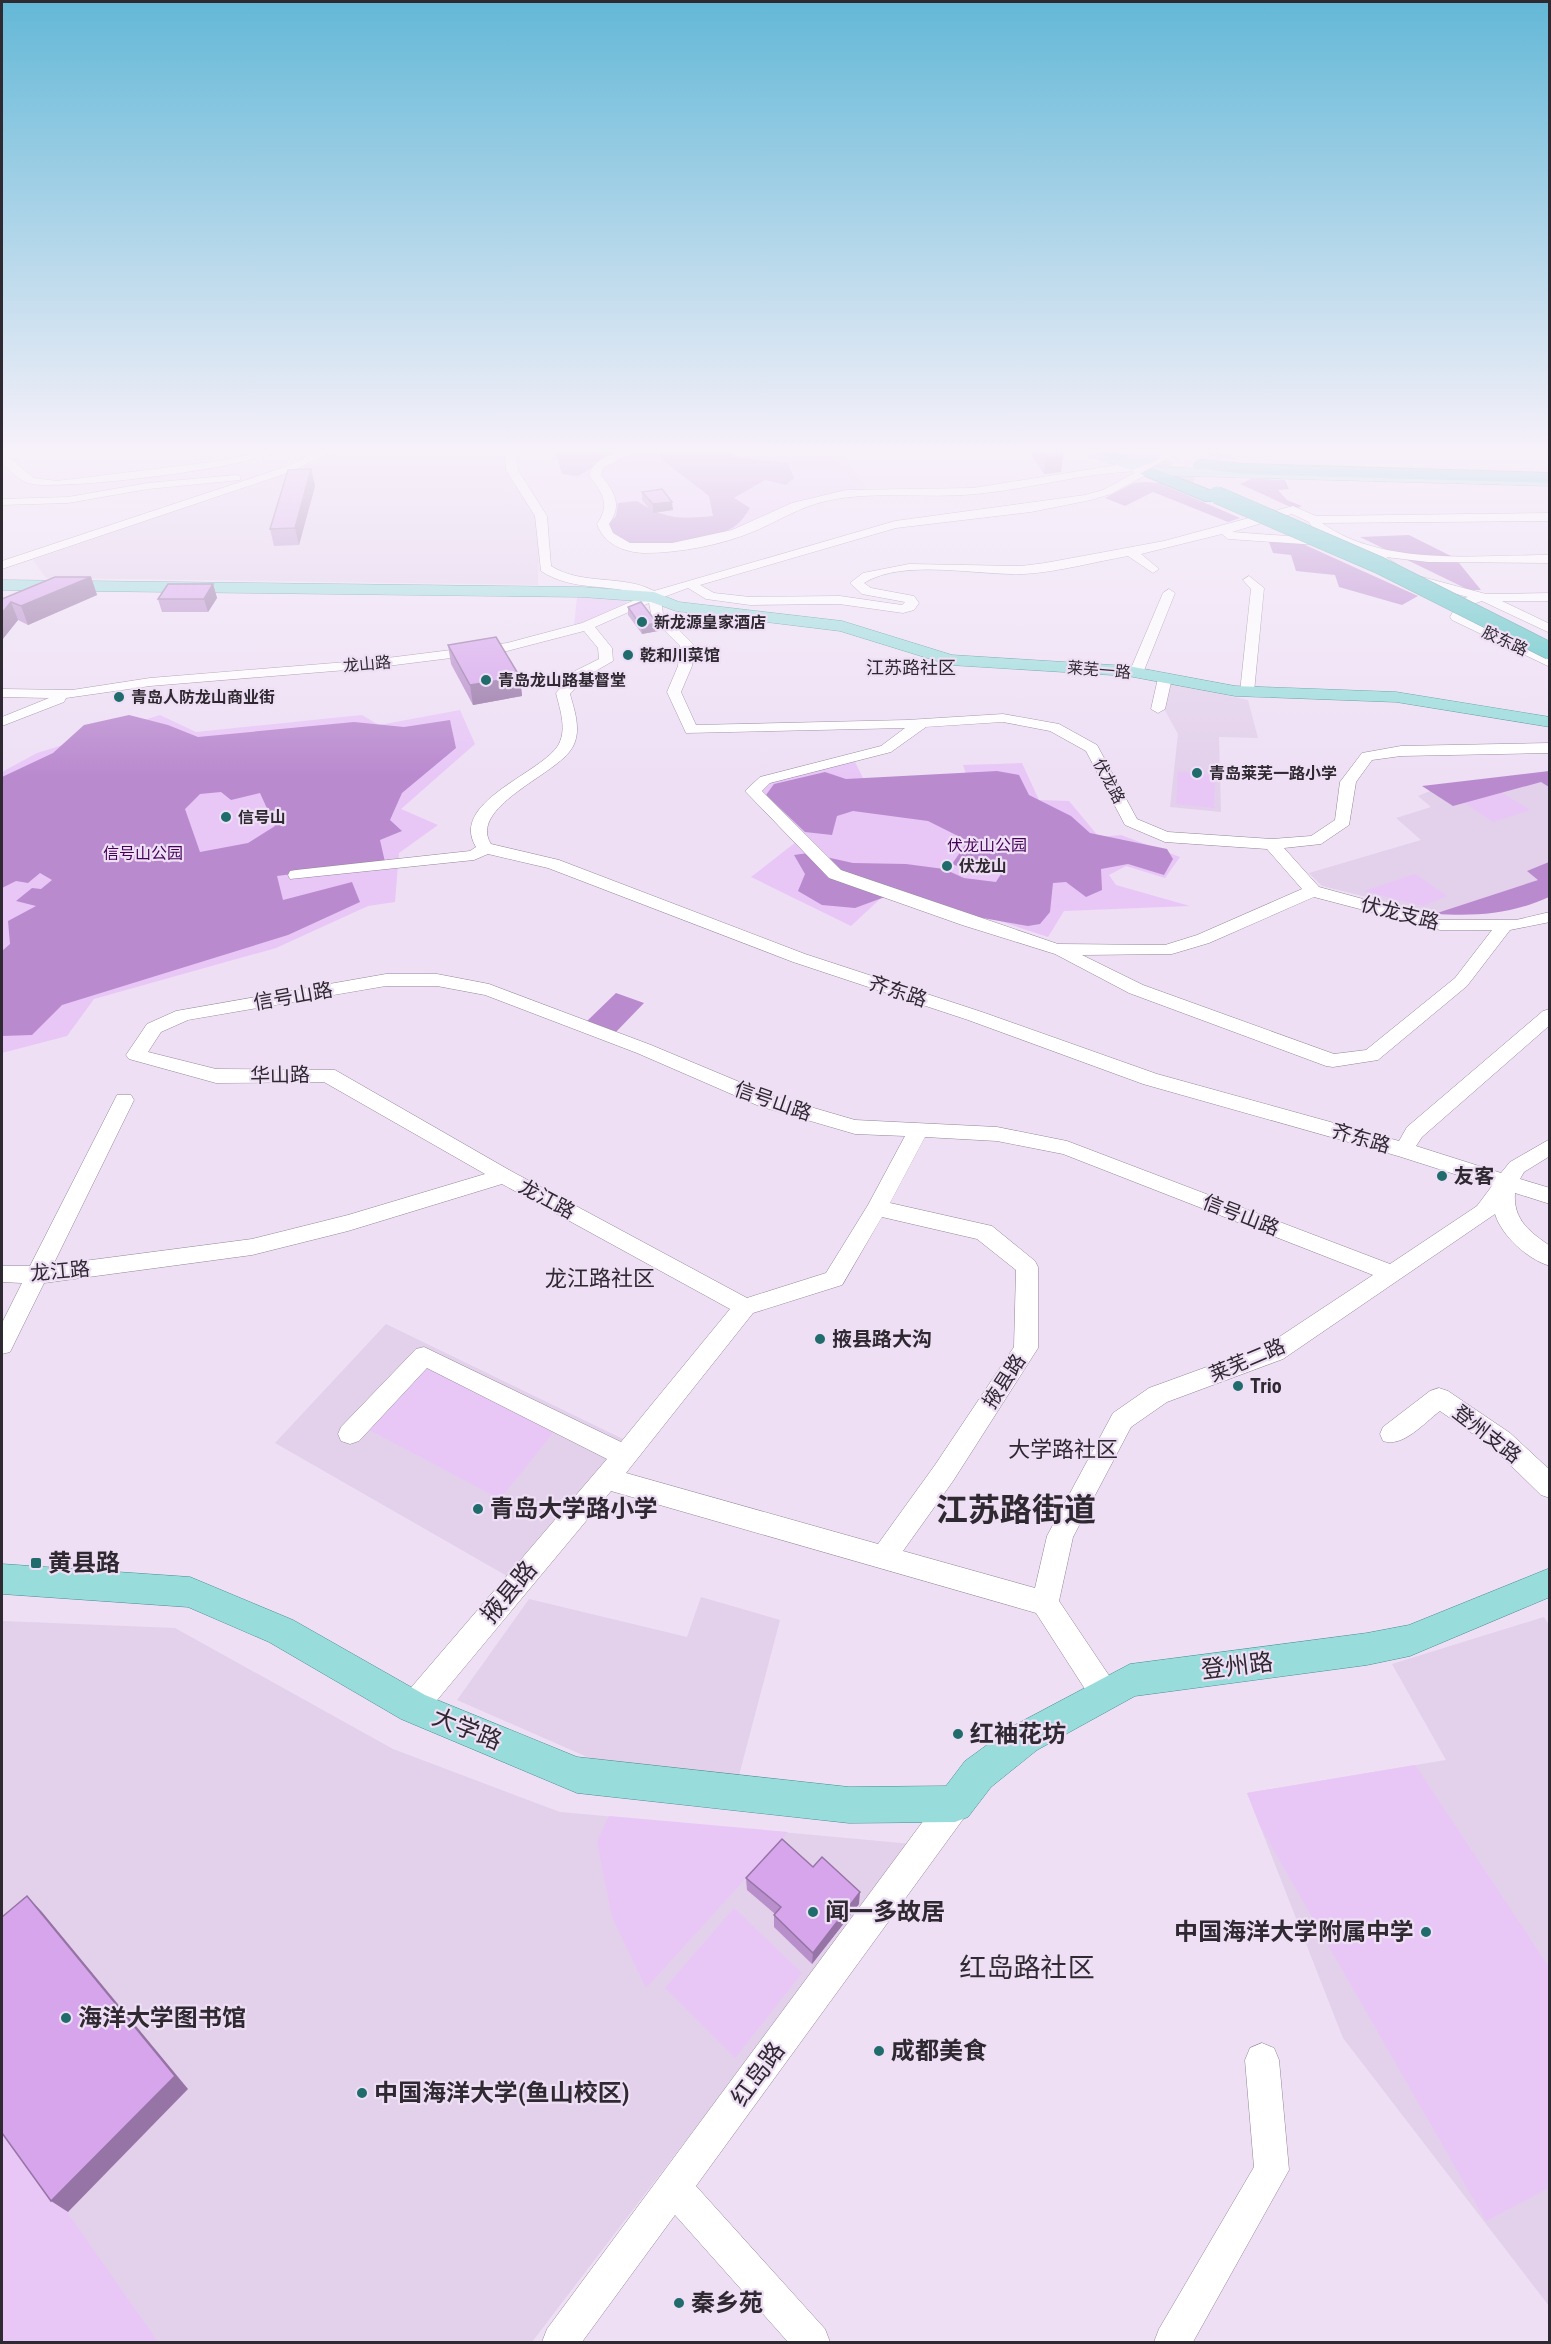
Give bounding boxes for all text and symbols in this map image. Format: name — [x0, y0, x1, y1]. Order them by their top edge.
place label: 新龙源皇家酒店 — [654, 613, 766, 632]
marker: 新龙源皇家酒店 — [635, 615, 649, 629]
street label: 胶东路 — [1479, 622, 1531, 660]
place label: 乾和川菜馆 — [640, 646, 720, 665]
marker: 乾和川菜馆 — [621, 648, 635, 662]
street label: 龙山路 — [342, 652, 392, 676]
district label: 江苏路社区 — [866, 657, 956, 678]
street label: 莱芜一路 — [1066, 658, 1132, 682]
place label: 青岛龙山路基督堂 — [498, 671, 626, 690]
marker: 青岛龙山路基督堂 — [479, 673, 493, 687]
place label: 青岛人防龙山商业街 — [131, 688, 275, 707]
marker: 青岛人防龙山商业街 — [112, 690, 126, 704]
street label: 伏龙路 — [1089, 755, 1129, 807]
place label: 青岛莱芜一路小学 — [1209, 764, 1337, 783]
marker: 青岛莱芜一路小学 — [1190, 766, 1204, 780]
place label: 信号山 — [238, 808, 286, 827]
marker: 信号山 — [219, 810, 233, 824]
park label: 伏龙山公园 — [947, 836, 1027, 855]
park label: 信号山公园 — [103, 844, 183, 863]
place label: 伏龙山 — [959, 857, 1007, 876]
marker: 伏龙山 — [940, 859, 954, 873]
street label: 伏龙支路 — [1358, 892, 1442, 934]
street label: 齐东路 — [866, 970, 930, 1012]
street label: 信号山路 — [252, 977, 334, 1015]
street label: 华山路 — [250, 1062, 310, 1088]
street label: 信号山路 — [731, 1077, 815, 1125]
street label: 齐东路 — [1329, 1118, 1393, 1158]
place label: 友客 — [1454, 1164, 1494, 1188]
marker: 友客 — [1435, 1169, 1449, 1183]
street label: 龙江路 — [515, 1174, 579, 1224]
street label: 信号山路 — [1199, 1189, 1283, 1241]
street label: 龙江路 — [29, 1256, 91, 1286]
district label: 龙江路社区 — [545, 1266, 655, 1291]
place label: 掖县路大沟 — [832, 1327, 932, 1351]
marker: 掖县路大沟 — [813, 1332, 827, 1346]
street label: 莱芜二路 — [1205, 1333, 1289, 1387]
street label: 掖县路 — [978, 1349, 1030, 1413]
place label: Trio — [1250, 1374, 1282, 1398]
marker: Trio — [1231, 1379, 1245, 1393]
street label: 登州支路 — [1448, 1400, 1526, 1468]
district label: 大学路社区 — [1008, 1437, 1118, 1462]
district label: 江苏路街道 — [936, 1491, 1096, 1529]
place label: 青岛大学路小学 — [490, 1495, 658, 1523]
marker: 青岛大学路小学 — [471, 1502, 485, 1516]
place label: 黄县路 — [48, 1549, 120, 1577]
street label: 掖县路 — [475, 1555, 543, 1629]
marker: 黄县路 — [29, 1556, 43, 1570]
street label: 登州路 — [1200, 1648, 1274, 1684]
street label: 大学路 — [428, 1703, 506, 1755]
place label: 红袖花坊 — [970, 1720, 1066, 1748]
marker: 红袖花坊 — [951, 1727, 965, 1741]
place label: 闻一多故居 — [825, 1898, 945, 1926]
marker: 闻一多故居 — [806, 1905, 820, 1919]
place label: 中国海洋大学附属中学 — [1174, 1918, 1414, 1946]
marker: 中国海洋大学附属中学 — [1419, 1925, 1433, 1939]
district label: 红岛路社区 — [960, 1952, 1095, 1984]
place label: 海洋大学图书馆 — [78, 2004, 246, 2032]
marker: 海洋大学图书馆 — [59, 2011, 73, 2025]
street label: 红岛路 — [726, 2037, 790, 2111]
place label: 成都美食 — [891, 2037, 987, 2065]
marker: 成都美食 — [872, 2044, 886, 2058]
place label: 中国海洋大学(鱼山校区) — [374, 2079, 630, 2107]
marker: 中国海洋大学(鱼山校区) — [355, 2086, 369, 2100]
place label: 秦乡苑 — [691, 2289, 763, 2317]
marker: 秦乡苑 — [672, 2296, 686, 2310]

